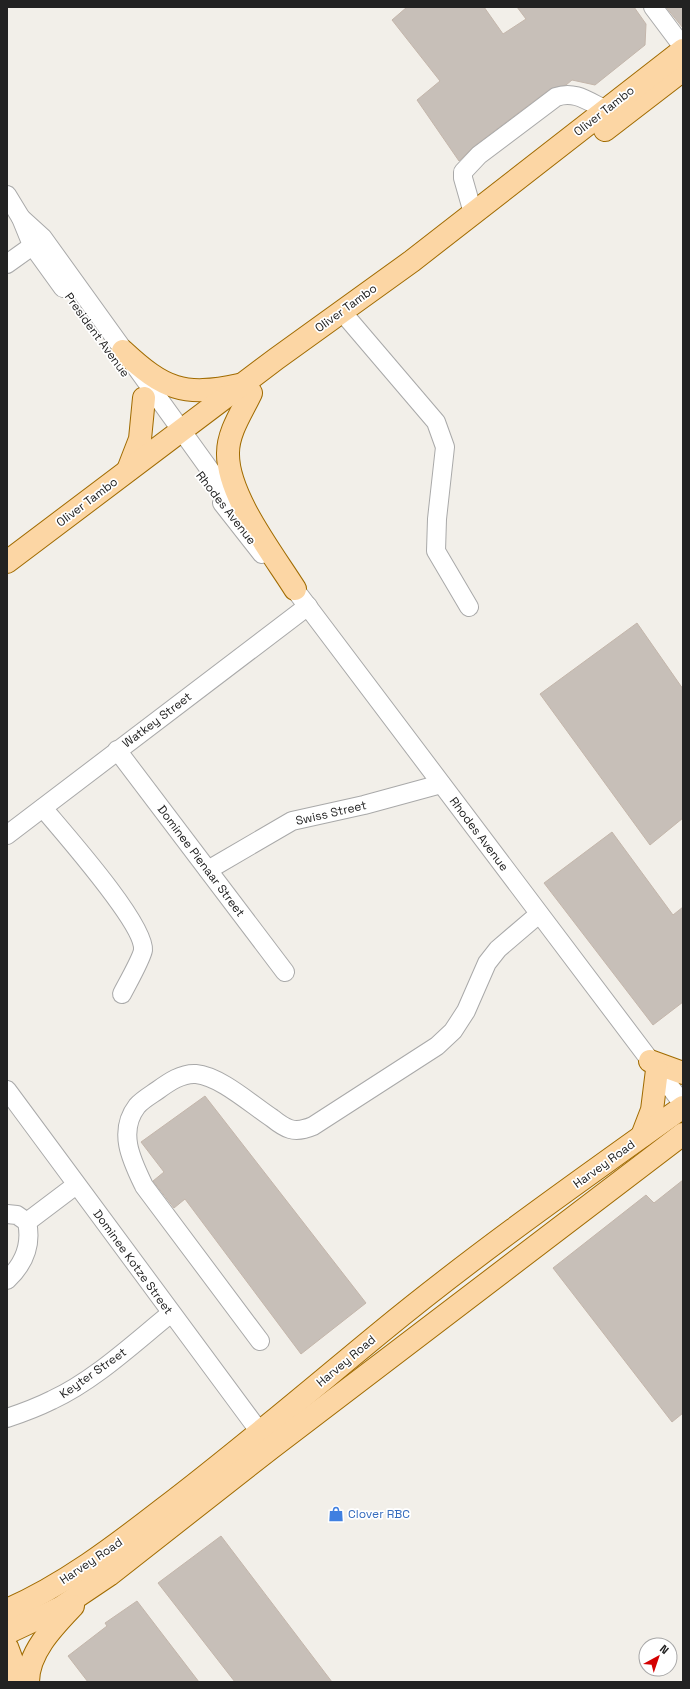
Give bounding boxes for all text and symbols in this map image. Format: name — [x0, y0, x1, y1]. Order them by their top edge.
street label: Oliver Tambo — [570, 82, 638, 140]
street label: Oliver Tambo — [312, 280, 380, 336]
street label: President Avenue — [61, 290, 133, 380]
street label: Rhodes Avenue — [192, 468, 260, 548]
street label: Oliver Tambo — [53, 474, 121, 530]
street label: Watkey Street — [119, 689, 195, 751]
street label: Rhodes Avenue — [446, 794, 512, 874]
street label: Swiss Street — [294, 797, 368, 829]
street label: Dominee Pienaar Street — [154, 802, 248, 920]
street label: Harvey Road — [570, 1136, 638, 1192]
street label: Dominee Kotze Street — [90, 1206, 176, 1318]
street label: Harvey Road — [313, 1332, 379, 1390]
street label: Keyter Street — [56, 1344, 130, 1402]
shop icon: Clover RBC — [327, 1505, 345, 1523]
place label: Clover RBC — [348, 1506, 410, 1522]
street label: Harvey Road — [56, 1534, 126, 1588]
north arrow — [638, 1637, 678, 1677]
text: N — [657, 1642, 672, 1657]

